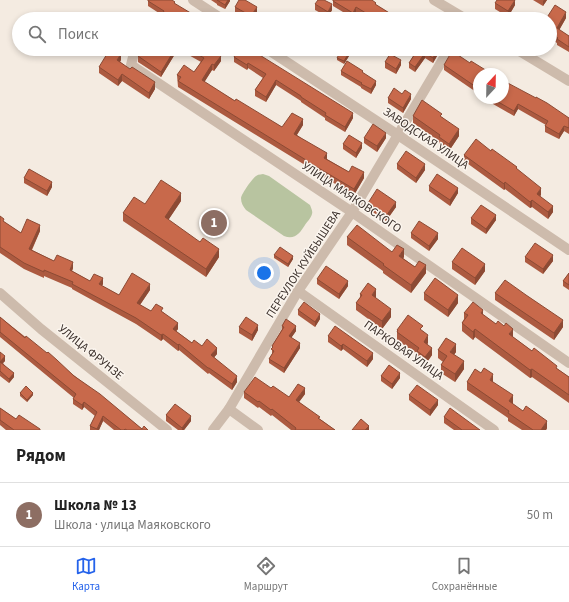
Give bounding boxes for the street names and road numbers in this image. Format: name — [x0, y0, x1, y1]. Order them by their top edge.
street label: ЗАВОДСКАЯ УЛИЦА — [379, 103, 472, 174]
street label: УЛИЦА МАЯКОВСКОГО — [299, 158, 405, 237]
street label: ПЕРЕУЛОК КУЙБЫШЕВА — [262, 207, 345, 321]
street label: ПАРКОВАЯ УЛИЦА — [360, 317, 447, 385]
street label: УЛИЦА ФРУНЗЕ — [54, 321, 127, 384]

